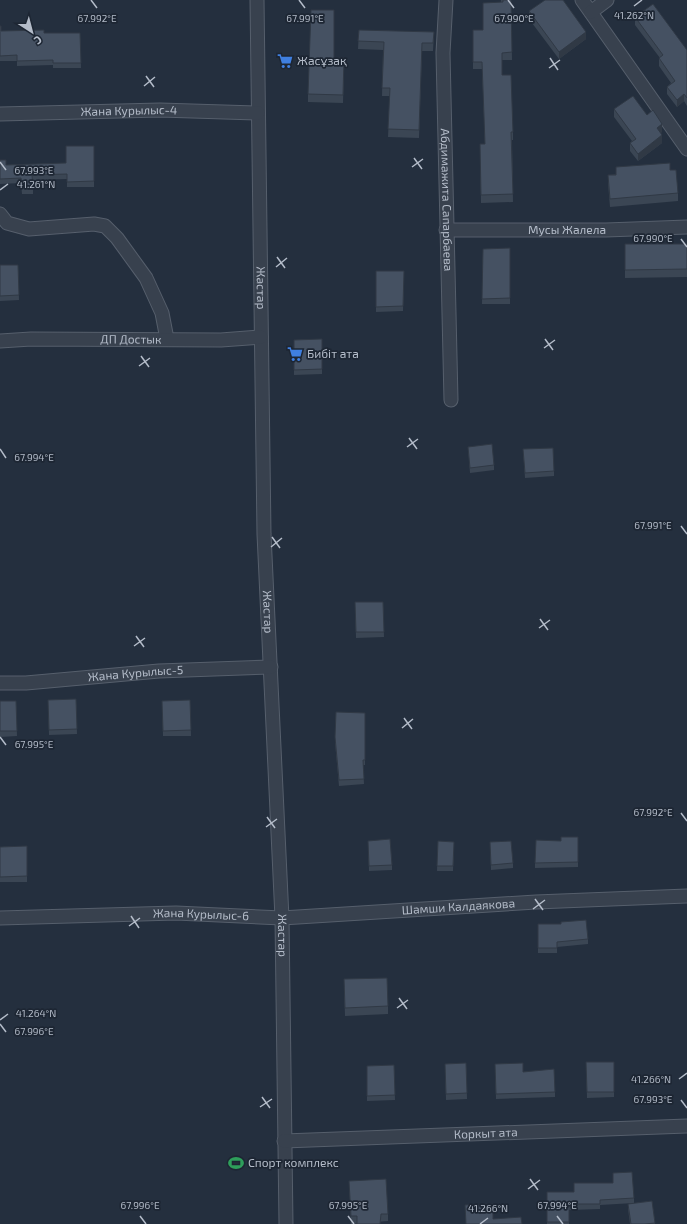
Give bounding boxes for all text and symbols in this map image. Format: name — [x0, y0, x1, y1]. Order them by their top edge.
text: 41.262°N — [614, 9, 654, 21]
north arrow — [12, 12, 52, 52]
text: 67.992°E — [78, 12, 117, 24]
text: 67.991°E — [286, 12, 324, 24]
text: 67.990°E — [494, 12, 534, 24]
text: С — [31, 33, 45, 48]
supermarket icon: Жасұзақ — [276, 52, 294, 70]
place label: Жасұзақ — [297, 53, 347, 67]
street label: Жана Курылыс-4 — [80, 102, 178, 118]
street label: Абдимажита Сапарбаева — [439, 128, 456, 272]
text: 67.993°E — [15, 164, 54, 176]
text: 41.261°N — [17, 178, 55, 190]
street label: Мусы Жалела — [528, 222, 606, 237]
text: 67.990°E — [633, 232, 673, 244]
street label: Жастар — [254, 266, 269, 310]
street label: ДП Достык — [100, 331, 162, 346]
supermarket icon: Бибіт ата — [286, 345, 304, 363]
place label: Бибіт ата — [307, 346, 359, 360]
text: 67.994°E — [14, 451, 54, 463]
text: 67.991°E — [634, 519, 672, 531]
street label: Жастар — [261, 590, 277, 634]
street label: Жана Курылыс-5 — [87, 662, 184, 683]
text: 67.995°E — [15, 738, 54, 750]
text: 67.992°E — [634, 806, 673, 818]
street label: Шамши Калдаякова — [401, 895, 515, 916]
street label: Жана Курылыс-6 — [153, 905, 249, 922]
street label: Жастар — [276, 914, 291, 957]
text: 41.264°N — [16, 1007, 56, 1019]
text: 67.996°E — [14, 1025, 54, 1037]
text: 41.266°N — [631, 1073, 671, 1085]
text: 67.993°E — [634, 1093, 673, 1105]
street label: Коркыт ата — [454, 1124, 518, 1141]
sports icon: Спорт комплекс — [227, 1154, 245, 1172]
place label: Спорт комплекс — [248, 1155, 339, 1169]
text: 67.996°E — [120, 1199, 160, 1211]
text: 67.995°E — [329, 1199, 368, 1211]
text: 67.994°E — [537, 1199, 577, 1211]
text: 41.266°N — [468, 1202, 508, 1214]

